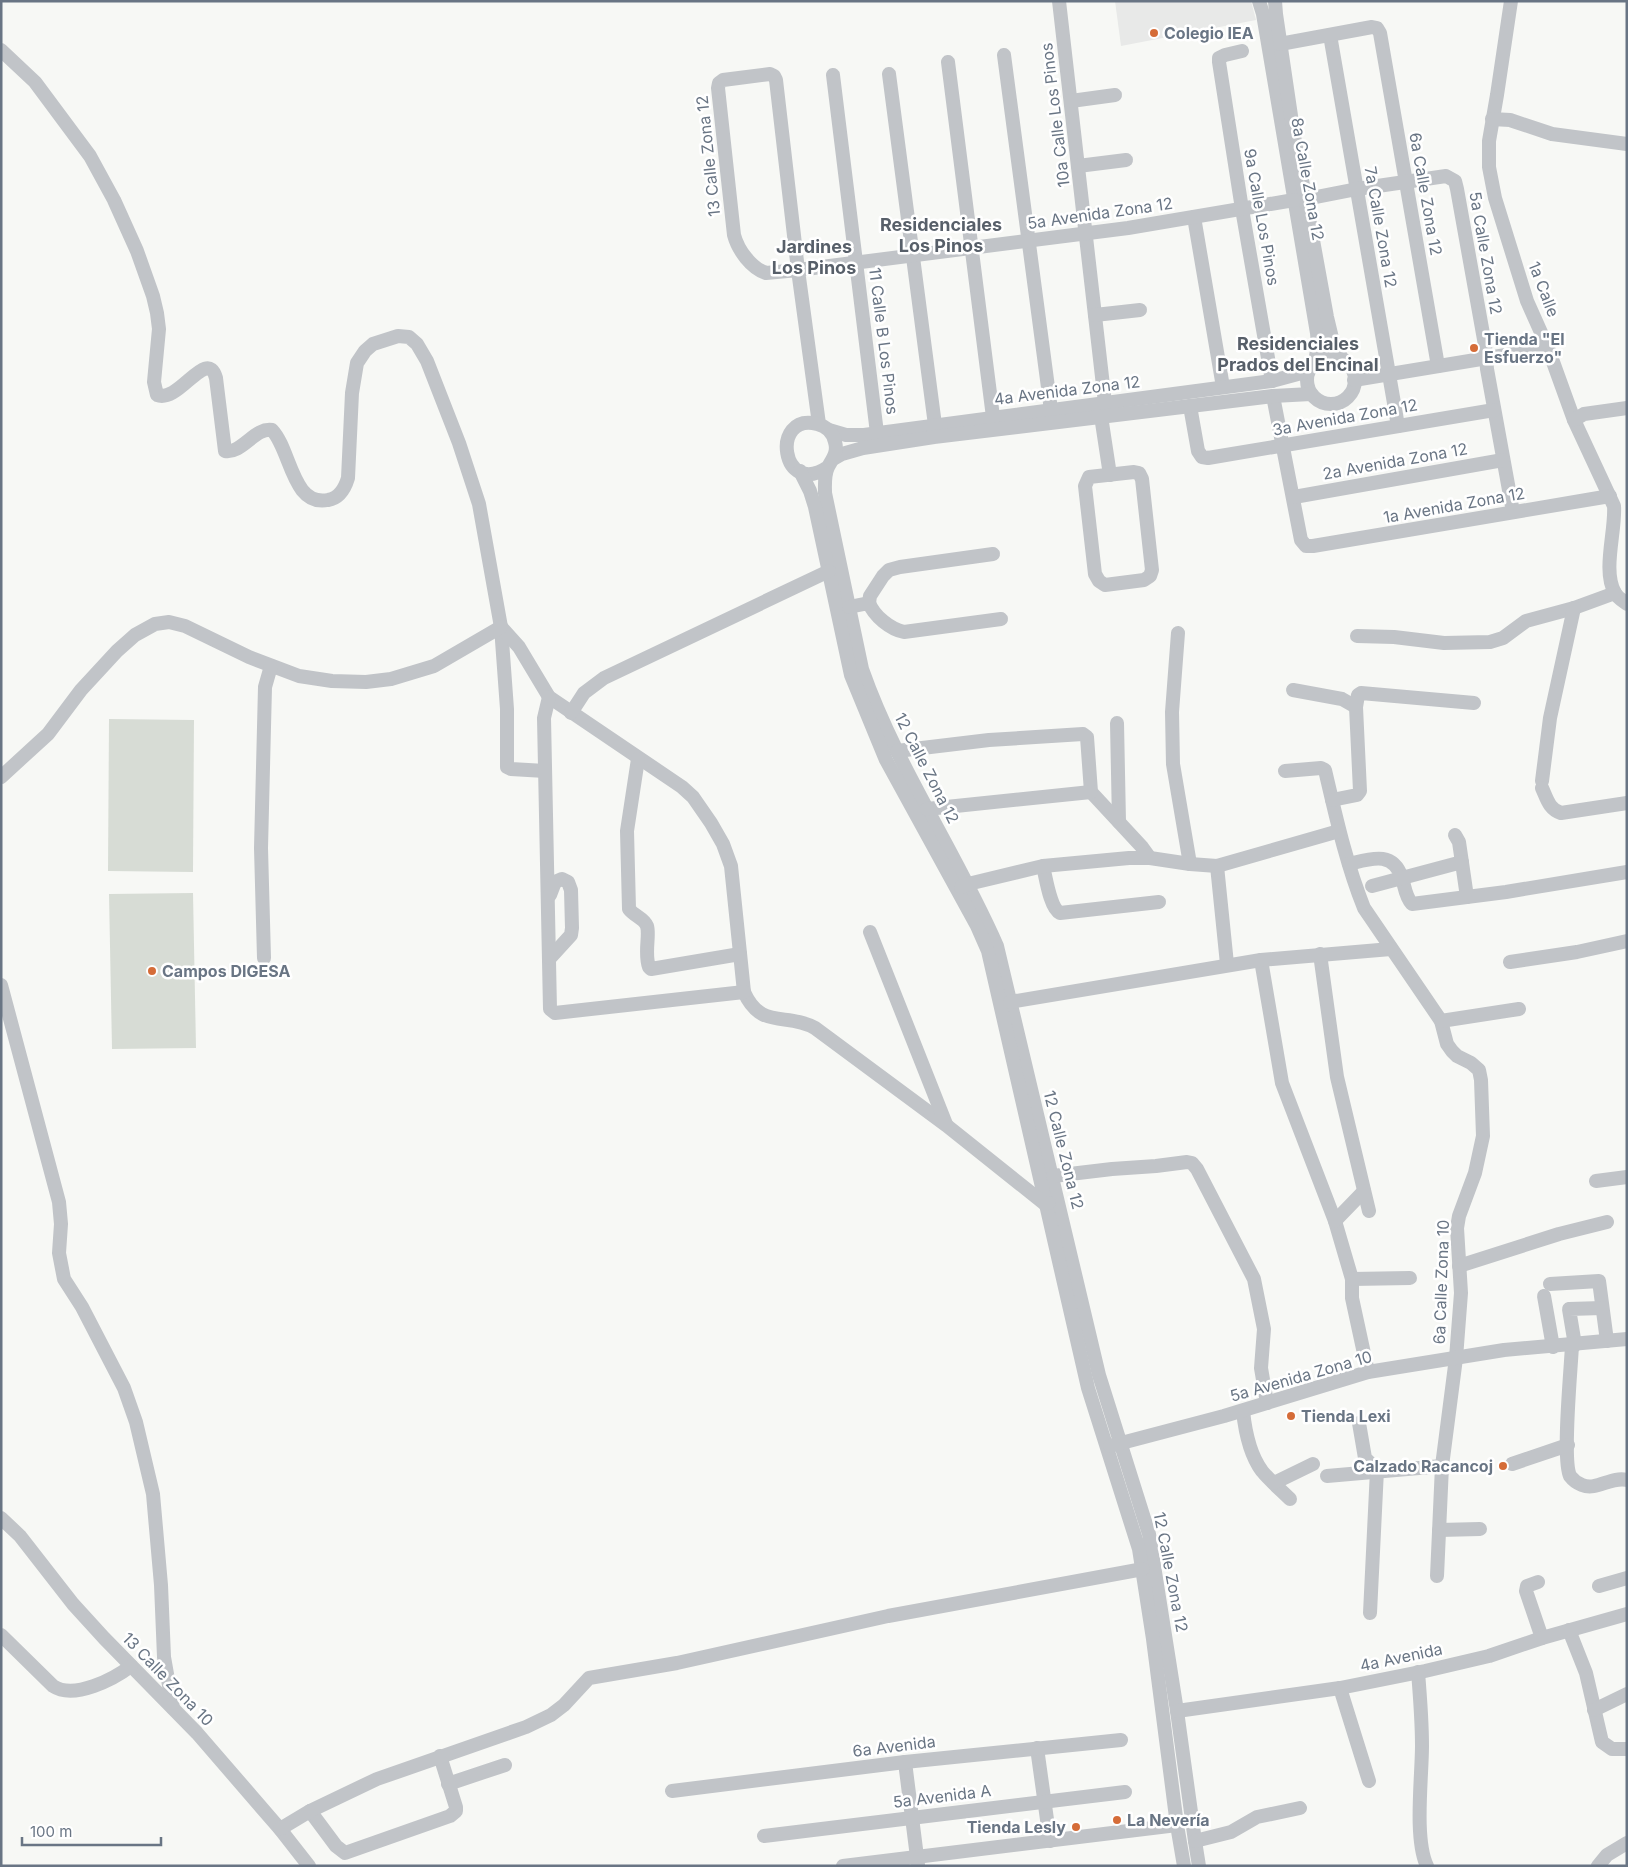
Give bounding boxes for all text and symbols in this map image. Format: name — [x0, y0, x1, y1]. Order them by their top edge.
place label: Colegio IEA — [1164, 23, 1254, 43]
marker: Colegio IEA — [1148, 27, 1160, 39]
street label: 10a Calle Los Pinos — [1036, 42, 1074, 188]
street label: 13 Calle Zona 12 — [692, 94, 724, 218]
street label: 8a Calle Zona 12 — [1287, 116, 1329, 242]
street label: 6a Calle Zona 12 — [1405, 131, 1447, 257]
street label: 9a Calle Los Pinos — [1240, 147, 1284, 287]
street label: 7a Calle Zona 12 — [1360, 165, 1402, 289]
street label: 5a Calle Zona 12 — [1465, 190, 1507, 316]
street label: 5a Avenida Zona 12 — [1026, 193, 1174, 233]
district label: Residenciales Los Pinos — [880, 214, 1002, 256]
district label: Jardines Los Pinos — [772, 236, 856, 278]
street label: 1a Calle — [1524, 258, 1564, 320]
street label: 11 Calle B Los Pinos — [865, 266, 903, 416]
place label: Tienda "El Esfuerzo" — [1484, 329, 1565, 367]
district label: Residenciales Prados del Encinal — [1217, 333, 1379, 375]
marker: Tienda "El Esfuerzo" — [1468, 342, 1480, 354]
street label: 4a Avenida Zona 12 — [993, 371, 1141, 409]
street label: 3a Avenida Zona 12 — [1271, 394, 1419, 440]
street label: 2a Avenida Zona 12 — [1321, 438, 1469, 484]
street label: 1a Avenida Zona 12 — [1382, 483, 1526, 527]
street label: 12 Calle Zona 12 — [890, 709, 964, 827]
place label: Campos DIGESA — [162, 961, 290, 981]
marker: Campos DIGESA — [146, 965, 158, 977]
street label: 12 Calle Zona 12 — [1040, 1088, 1088, 1212]
street label: 6a Calle Zona 10 — [1429, 1219, 1453, 1345]
street label: 5a Avenida Zona 10 — [1228, 1346, 1374, 1406]
place label: Tienda Lexi — [1301, 1406, 1391, 1426]
marker: Tienda Lexi — [1285, 1410, 1297, 1422]
place label: Calzado Racancoj — [1353, 1456, 1493, 1476]
marker: Calzado Racancoj — [1497, 1460, 1509, 1472]
street label: 12 Calle Zona 12 — [1150, 1510, 1192, 1634]
street label: 13 Calle Zona 10 — [118, 1628, 218, 1730]
street label: 4a Avenida — [1358, 1638, 1444, 1676]
street label: 6a Avenida — [851, 1731, 937, 1761]
street label: 5a Avenida A — [892, 1780, 992, 1812]
place label: La Nevería — [1127, 1810, 1210, 1830]
scale bar — [22, 1814, 161, 1846]
marker: La Nevería — [1111, 1814, 1123, 1826]
place label: Tienda Lesly — [967, 1817, 1066, 1837]
marker: Tienda Lesly — [1070, 1821, 1082, 1833]
text: 100 m — [30, 1822, 72, 1841]

